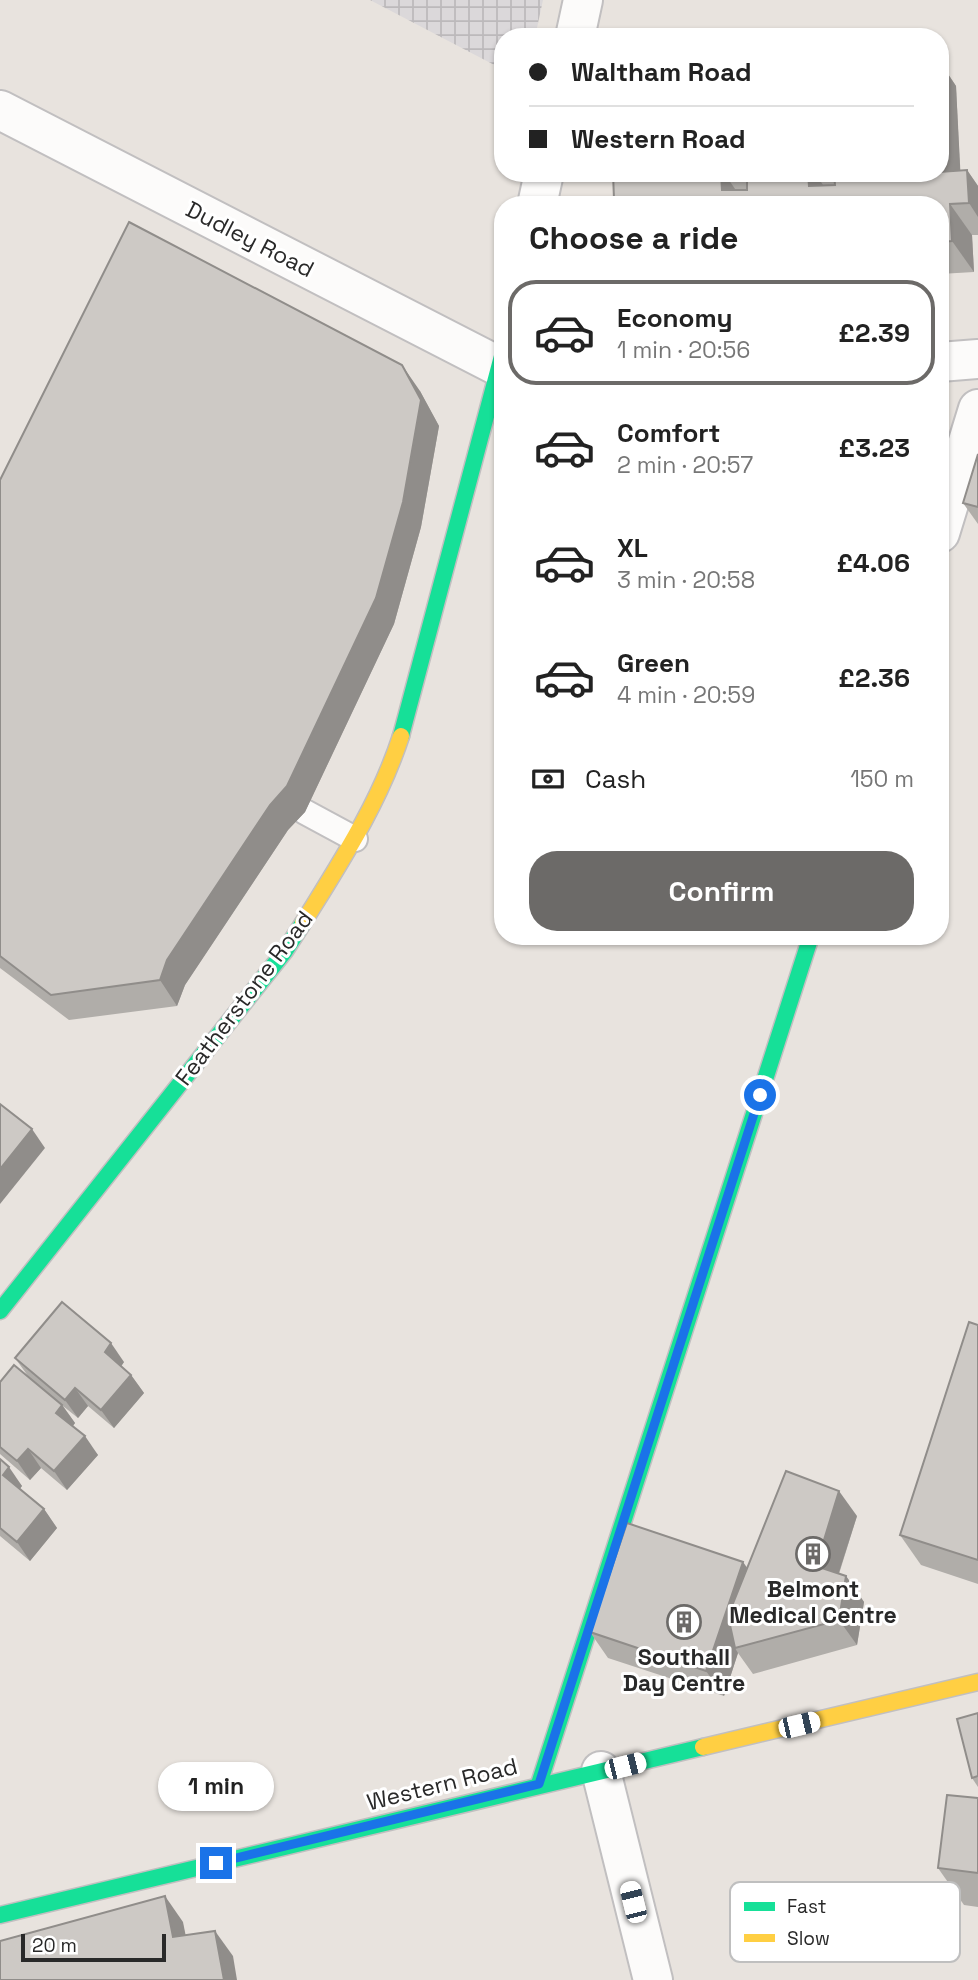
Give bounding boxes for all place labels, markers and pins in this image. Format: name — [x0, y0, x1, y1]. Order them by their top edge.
building icon: Belmont Medical Centre — [794, 1535, 832, 1573]
place label: Belmont Medical Centre — [729, 1574, 897, 1630]
building icon: Southall Day Centre — [665, 1603, 703, 1641]
place label: Southall Day Centre — [623, 1642, 745, 1698]

